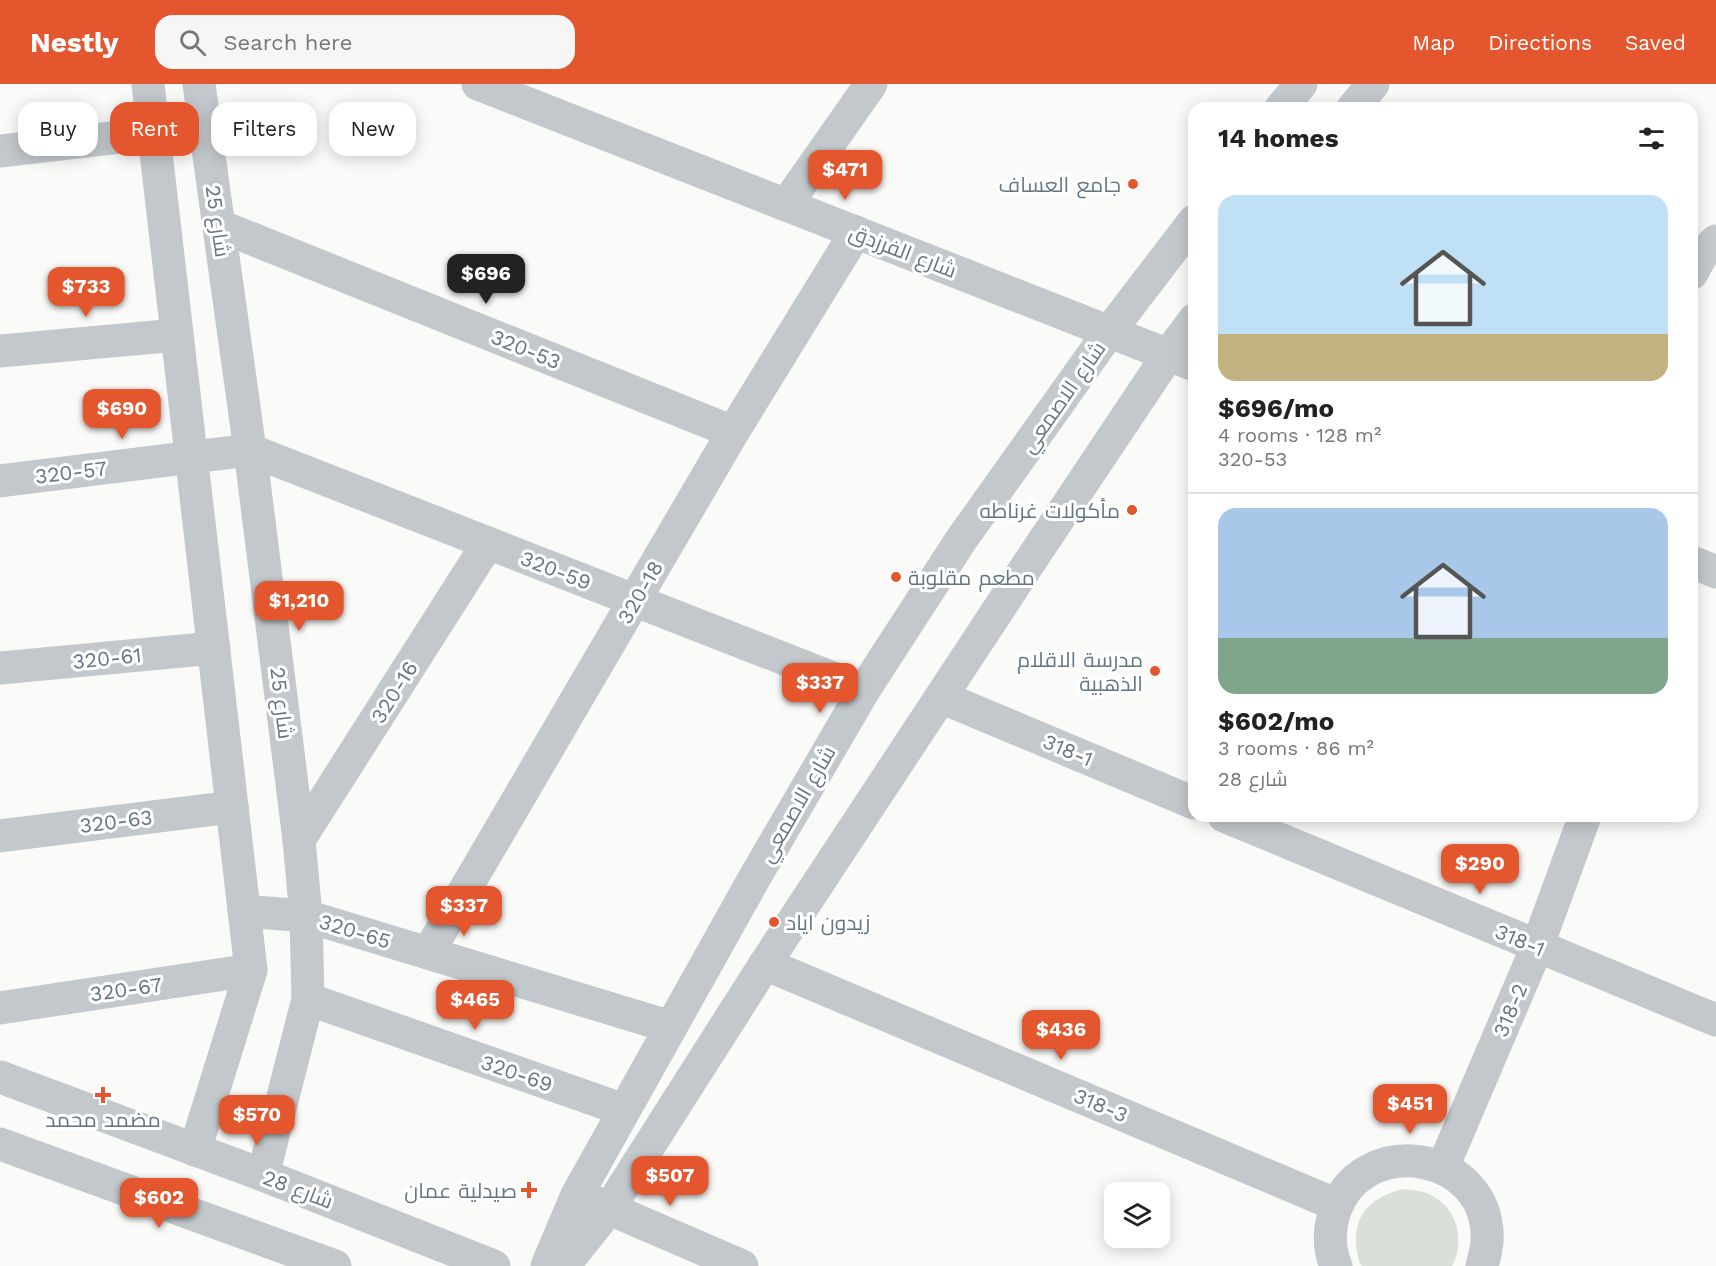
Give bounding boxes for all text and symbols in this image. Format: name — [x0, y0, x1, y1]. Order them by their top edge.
search box — [155, 15, 575, 69]
text: Nestly — [30, 26, 119, 59]
icon: search — [176, 26, 209, 59]
text: Search here — [224, 30, 352, 55]
text: Map — [1412, 30, 1455, 55]
text: Directions — [1488, 30, 1592, 55]
text: Saved — [1625, 30, 1686, 55]
chip: Buy — [18, 102, 98, 156]
chip: Rent — [110, 102, 199, 156]
chip: Filters — [211, 102, 317, 156]
chip: New — [329, 102, 416, 156]
icon: filters — [1635, 122, 1668, 155]
text: 14 homes — [1218, 123, 1339, 153]
pin: $471 — [809, 150, 881, 201]
text: $471 — [822, 157, 868, 181]
place label: جامع العساف — [999, 172, 1121, 199]
marker: جامع العساف — [1126, 177, 1140, 191]
street label: شارع 25 — [199, 183, 235, 259]
street label: شارع الفرزدق — [845, 219, 960, 285]
icon: home — [1389, 234, 1497, 342]
pin: $696 — [450, 254, 522, 305]
text: $696 — [461, 261, 511, 285]
pin: $733 — [50, 267, 122, 318]
text: $733 — [62, 274, 110, 298]
street label: 320-53 — [488, 324, 564, 374]
street label: شارع الاصمعي — [1015, 336, 1114, 460]
pin: $690 — [86, 389, 158, 440]
text: $696/mo — [1218, 393, 1334, 423]
text: $690 — [97, 396, 147, 420]
text: 4 rooms · 128 m² — [1218, 423, 1381, 447]
text: 320-53 — [1218, 447, 1287, 471]
street label: 320-57 — [34, 455, 109, 489]
place label: مأكولات غرناطه — [980, 498, 1120, 523]
marker: مأكولات غرناطه — [1125, 503, 1139, 517]
street label: 320-59 — [517, 545, 595, 595]
icon: home — [1389, 547, 1497, 655]
street label: 320-18 — [612, 556, 668, 628]
place label: مطعم مقلوبة — [908, 565, 1035, 592]
marker: مطعم مقلوبة — [889, 570, 903, 584]
pin: $1,210 — [250, 581, 348, 632]
text: $1,210 — [269, 588, 329, 612]
street label: 320-61 — [71, 642, 143, 674]
place label: مدرسة الاقلام الذهبية — [1017, 647, 1143, 696]
street label: 320-16 — [365, 656, 423, 728]
pin: $337 — [784, 663, 856, 714]
marker: مدرسة الاقلام الذهبية — [1148, 664, 1162, 678]
street label: شارع 25 — [263, 666, 299, 741]
text: $337 — [796, 670, 844, 694]
text: $602/mo — [1218, 706, 1334, 736]
street label: 318-1 — [1039, 728, 1097, 772]
text: 3 rooms · 86 m² — [1218, 736, 1374, 760]
street label: شارع الاصمعي — [754, 741, 844, 869]
text: شارع 28 — [1218, 767, 1288, 791]
street label: 320-63 — [78, 804, 154, 838]
pin: $290 — [1444, 844, 1516, 895]
text: $290 — [1455, 851, 1505, 875]
pin: $337 — [428, 886, 500, 937]
text: $337 — [440, 893, 488, 917]
street label: 320-65 — [316, 908, 394, 954]
place label: زيدون اياد — [786, 910, 870, 936]
marker: زيدون اياد — [767, 915, 781, 929]
street label: 318-1 — [1491, 918, 1549, 962]
street label: 320-67 — [88, 972, 164, 1006]
pin: $465 — [439, 980, 511, 1031]
street label: 318-2 — [1488, 980, 1532, 1040]
text: $465 — [450, 987, 500, 1011]
pin: $436 — [1025, 1010, 1097, 1061]
text: $436 — [1036, 1017, 1086, 1041]
street label: 320-69 — [478, 1049, 556, 1097]
street label: 318-3 — [1070, 1083, 1132, 1127]
pin: $451 — [1374, 1084, 1446, 1135]
marker: مضمد محمد — [94, 1086, 112, 1104]
text: $451 — [1387, 1091, 1433, 1115]
pin: $570 — [221, 1095, 293, 1146]
text: $570 — [233, 1102, 281, 1126]
place label: مضمد محمد — [45, 1107, 161, 1132]
pin: $507 — [634, 1156, 706, 1207]
text: $507 — [646, 1163, 695, 1187]
street label: شارع 28 — [259, 1164, 337, 1216]
pin: $602 — [123, 1178, 195, 1229]
place label: صيدلية عمان — [404, 1178, 517, 1204]
map controls — [1104, 1182, 1170, 1248]
button: layers — [1104, 1182, 1170, 1248]
marker: صيدلية عمان — [522, 1183, 536, 1197]
text: $602 — [134, 1185, 184, 1209]

